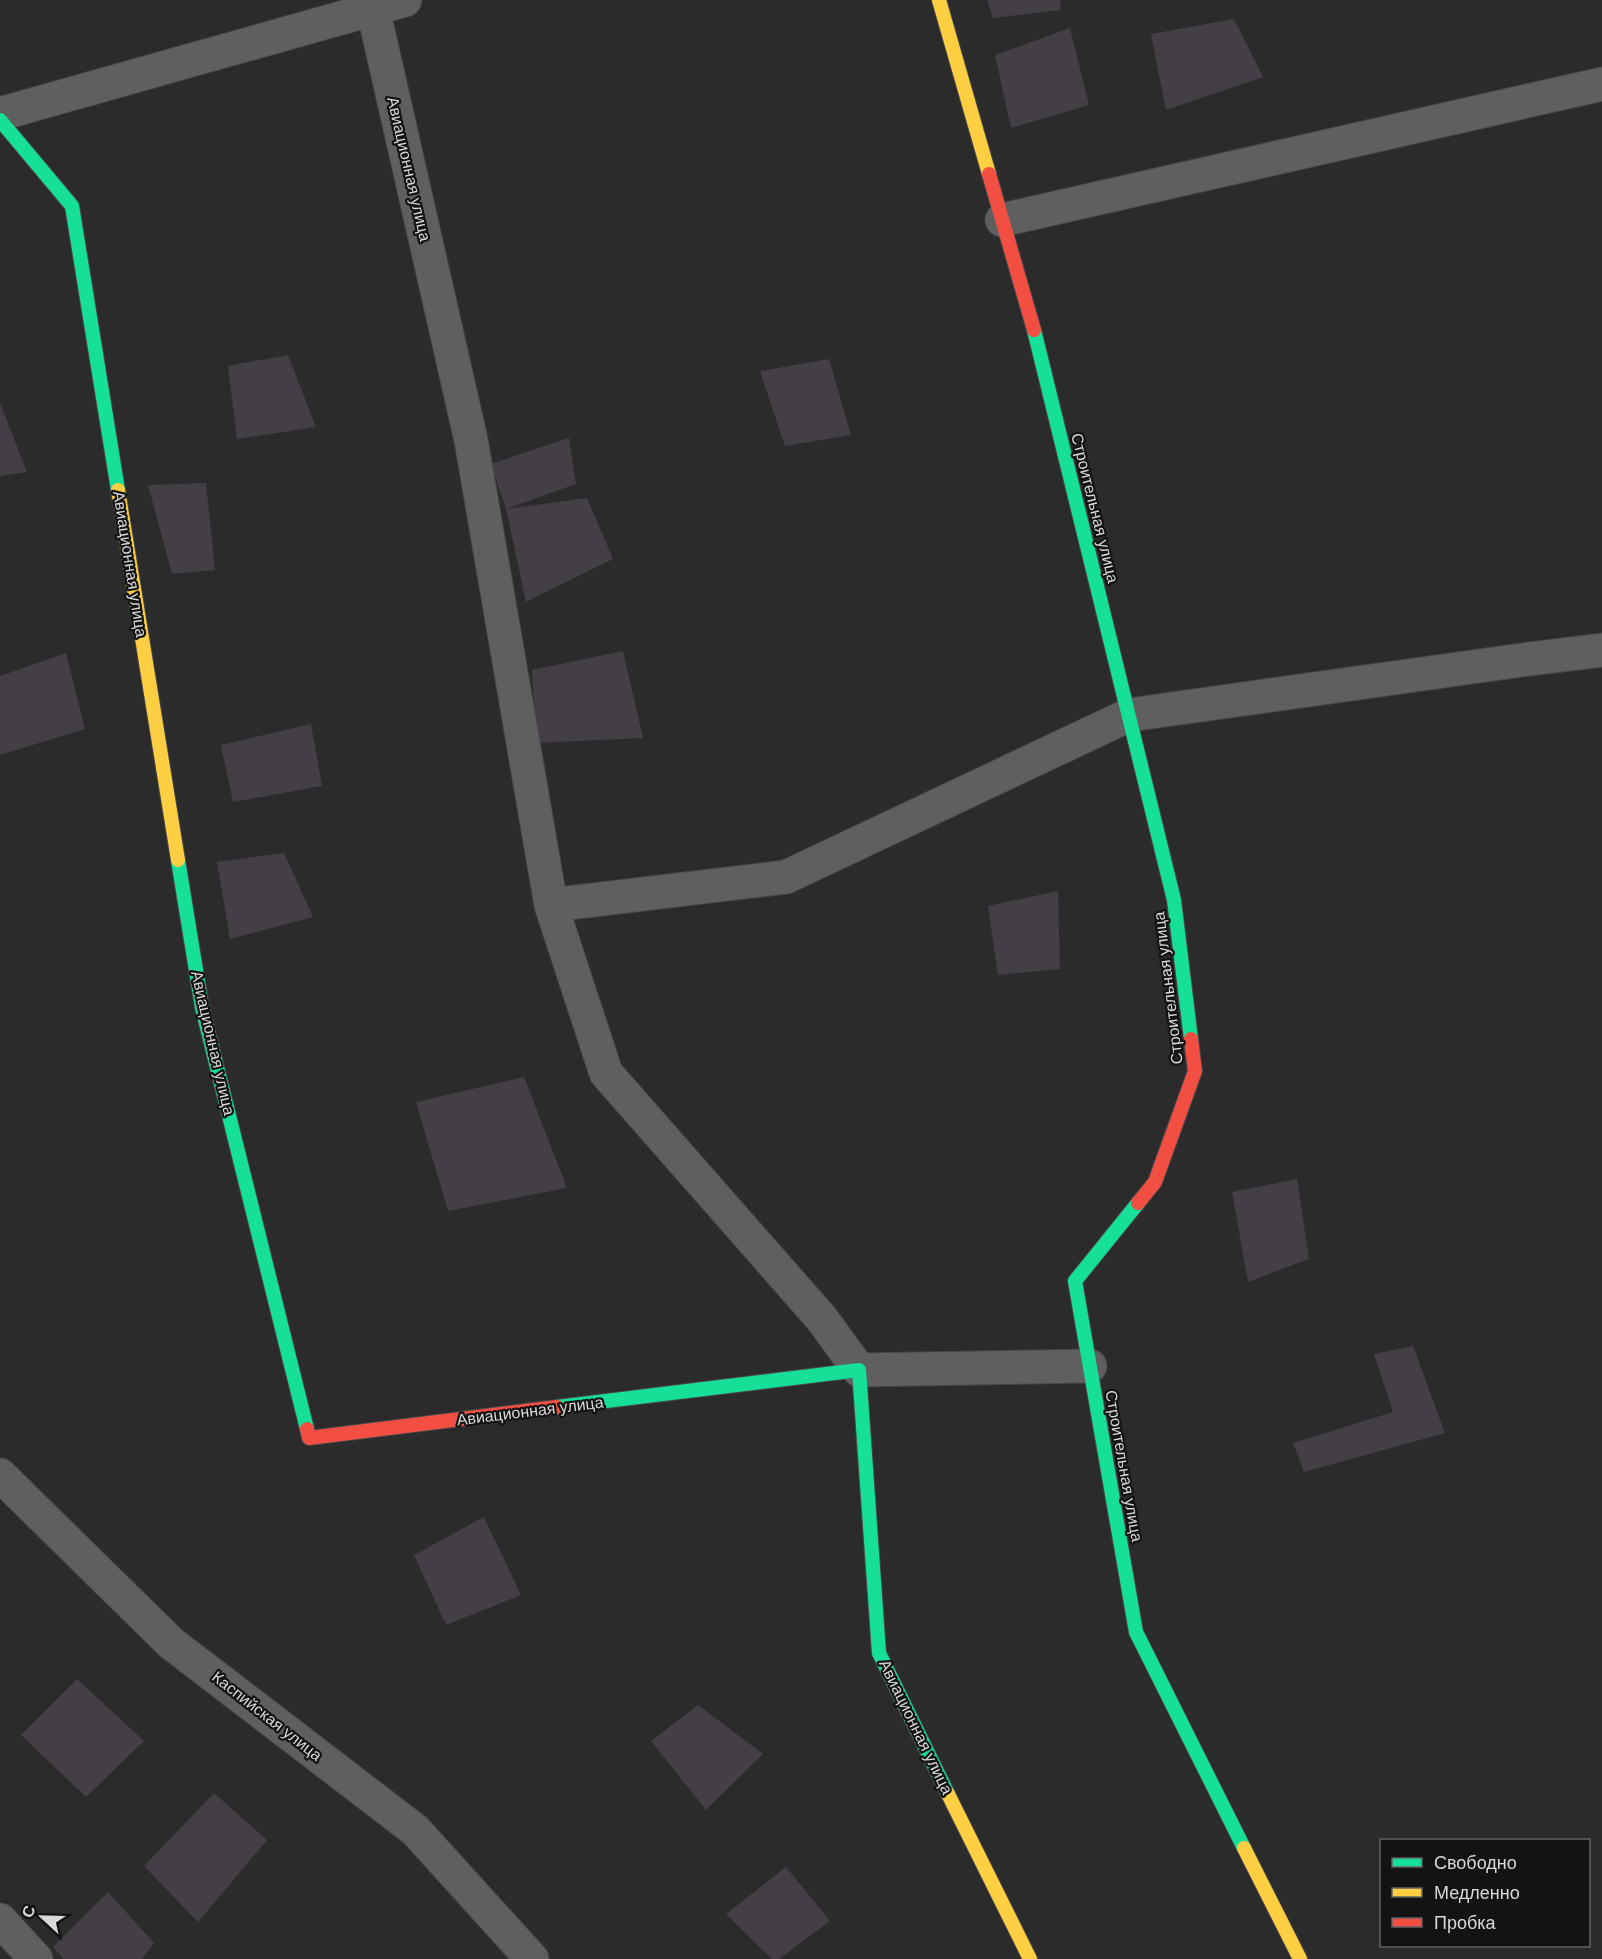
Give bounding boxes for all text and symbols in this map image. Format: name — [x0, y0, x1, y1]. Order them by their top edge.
street label: Авиационная улица — [384, 95, 434, 243]
street label: Строительная улица — [1068, 431, 1122, 585]
street label: Авиационная улица — [110, 490, 150, 638]
street label: Строительная улица — [1150, 911, 1186, 1065]
street label: Авиационная улица — [188, 969, 238, 1117]
street label: Строительная улица — [1102, 1389, 1146, 1543]
street label: Авиационная улица — [456, 1394, 604, 1428]
street label: Авиационная улица — [876, 1657, 956, 1797]
street label: Каспийская улица — [209, 1668, 325, 1764]
legend — [1380, 1839, 1590, 1947]
text: Свободно — [1434, 1853, 1517, 1873]
text: Медленно — [1434, 1883, 1520, 1903]
north arrow — [12, 1887, 72, 1947]
text: С — [19, 1903, 39, 1920]
text: Пробка — [1434, 1913, 1497, 1933]

